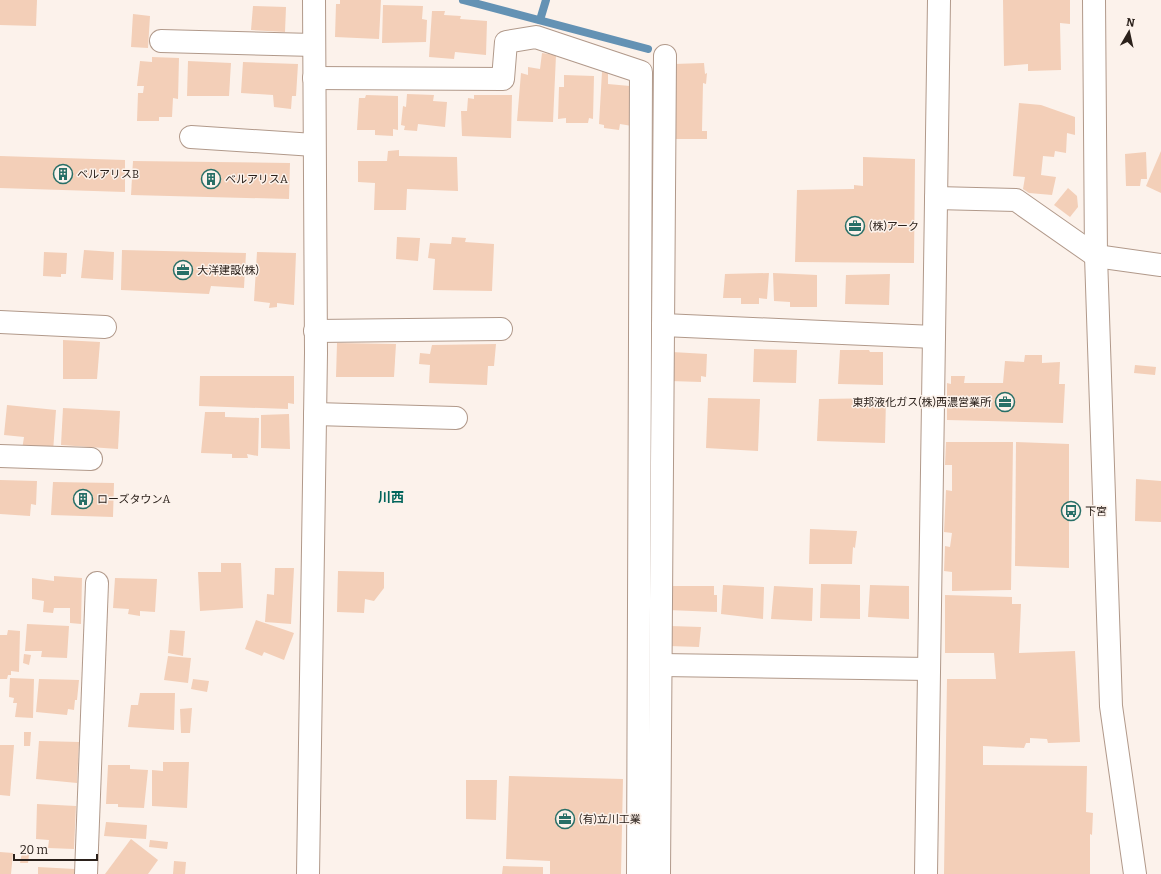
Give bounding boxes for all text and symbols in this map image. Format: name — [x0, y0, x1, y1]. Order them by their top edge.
north arrow — [1109, 12, 1149, 52]
text: N — [1125, 16, 1136, 30]
building icon: ベルアリスB — [52, 163, 74, 185]
place label: ベルアリスB — [77, 168, 139, 181]
building icon: ベルアリスA — [200, 168, 222, 190]
place label: ベルアリスA — [225, 173, 288, 186]
office icon: (株)アーク — [844, 215, 866, 237]
place label: (株)アーク — [869, 220, 919, 233]
office icon: 大洋建設(株) — [172, 259, 194, 281]
place label: 大洋建設(株) — [197, 264, 259, 277]
office icon: 東邦液化ガス(株)西濃営業所 — [994, 391, 1016, 413]
place label: 東邦液化ガス(株)西濃営業所 — [852, 396, 992, 409]
building icon: ローズタウンA — [72, 488, 94, 510]
district label: 川西 — [378, 490, 404, 505]
place label: ローズタウンA — [97, 493, 170, 506]
bus stop icon: 下宮 — [1060, 500, 1082, 522]
place label: 下宮 — [1085, 505, 1107, 518]
office icon: (有)立川工業 — [554, 808, 576, 830]
place label: (有)立川工業 — [579, 813, 641, 826]
scale bar — [14, 836, 97, 862]
text: 20 m — [20, 843, 49, 857]

